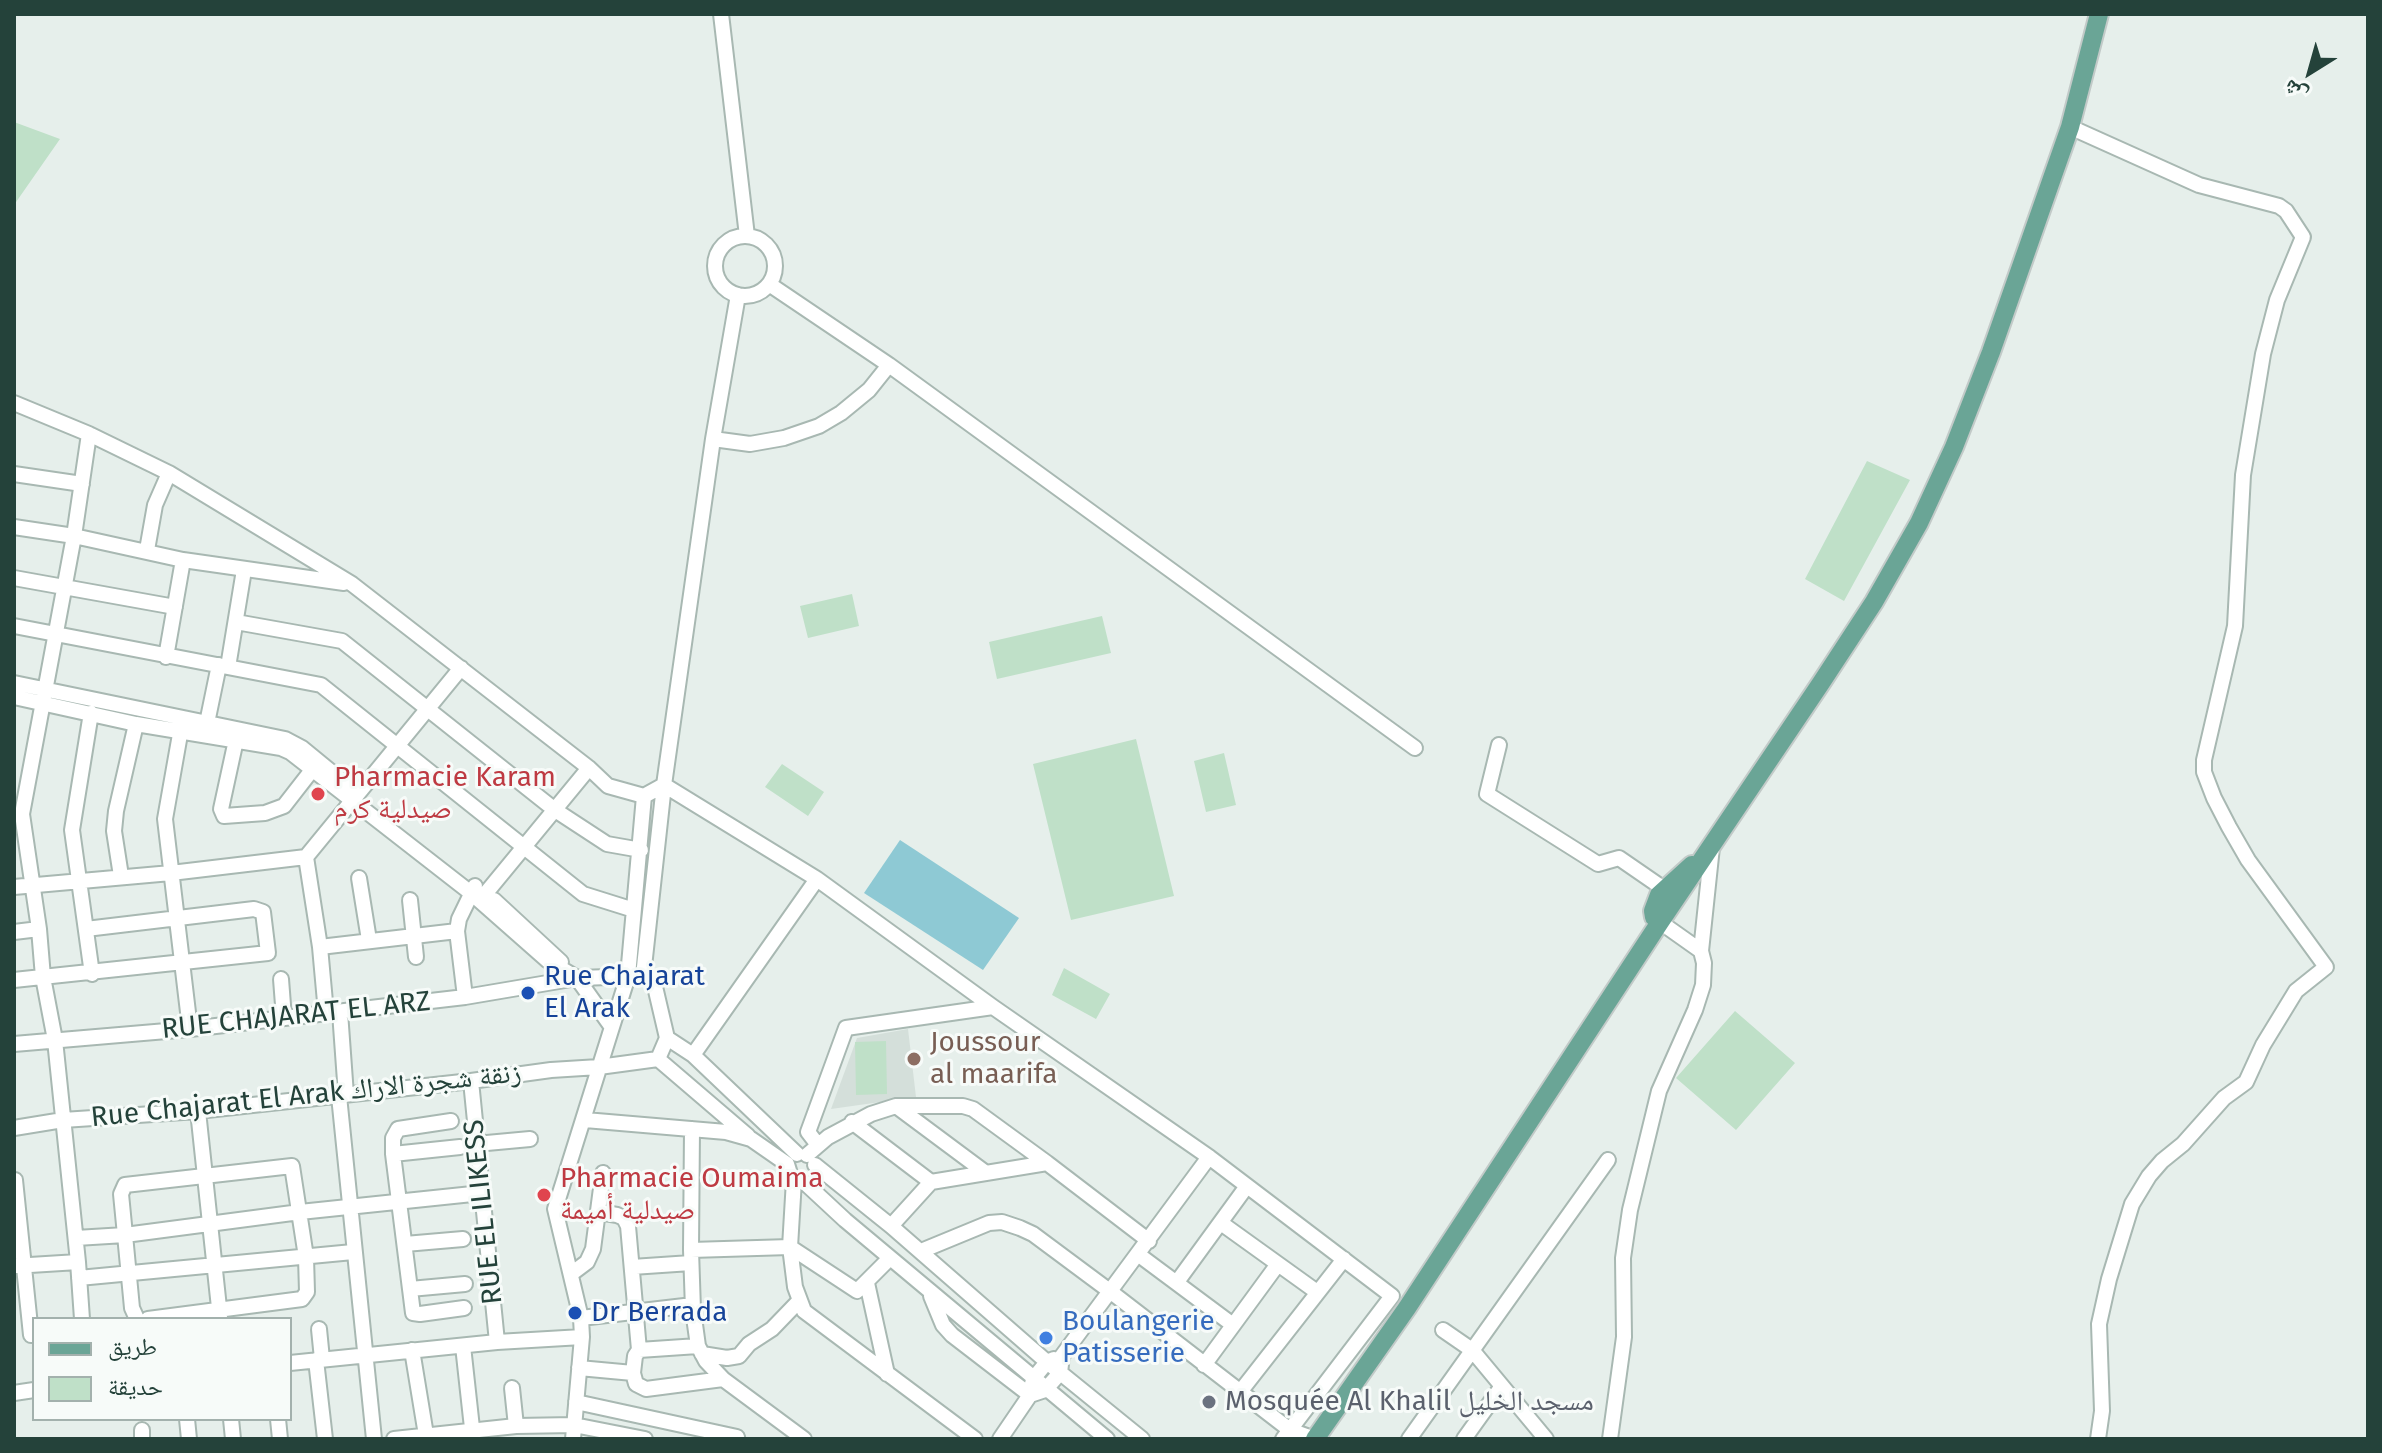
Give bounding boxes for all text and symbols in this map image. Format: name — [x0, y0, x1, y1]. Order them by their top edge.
north arrow — [2270, 32, 2350, 112]
text: ش — [2278, 74, 2313, 109]
place label: Pharmacie Karam صيدلية كرم — [334, 761, 556, 827]
marker: Pharmacie Karam صيدلية كرم — [309, 785, 327, 803]
place label: Rue Chajarat El Arak — [544, 960, 705, 1026]
marker: Rue Chajarat El Arak — [519, 984, 537, 1002]
street label: RUE CHAJARAT EL ARZ — [160, 985, 432, 1047]
place label: Joussour al maarifa — [930, 1026, 1058, 1092]
marker: Joussour al maarifa — [905, 1050, 923, 1068]
street label: Rue Chajarat El Arak زنقة شجرة الاراك — [89, 1057, 523, 1135]
street label: RUE EL ILIKESS — [458, 1118, 510, 1306]
place label: Pharmacie Oumaima صيدلية أميمة — [560, 1162, 823, 1228]
marker: Pharmacie Oumaima صيدلية أميمة — [535, 1186, 553, 1204]
place label: Dr Berrada — [591, 1296, 727, 1330]
marker: Dr Berrada — [566, 1304, 584, 1322]
place label: Boulangerie Patisserie — [1062, 1305, 1215, 1371]
legend — [32, 1317, 292, 1421]
marker: Boulangerie Patisserie — [1037, 1329, 1055, 1347]
text: طريق — [108, 1333, 157, 1361]
text: حديقة — [108, 1373, 163, 1401]
place label: Mosquée Al Khalil مسجد الخليل — [1225, 1385, 1594, 1419]
marker: Mosquée Al Khalil مسجد الخليل — [1200, 1393, 1218, 1411]

